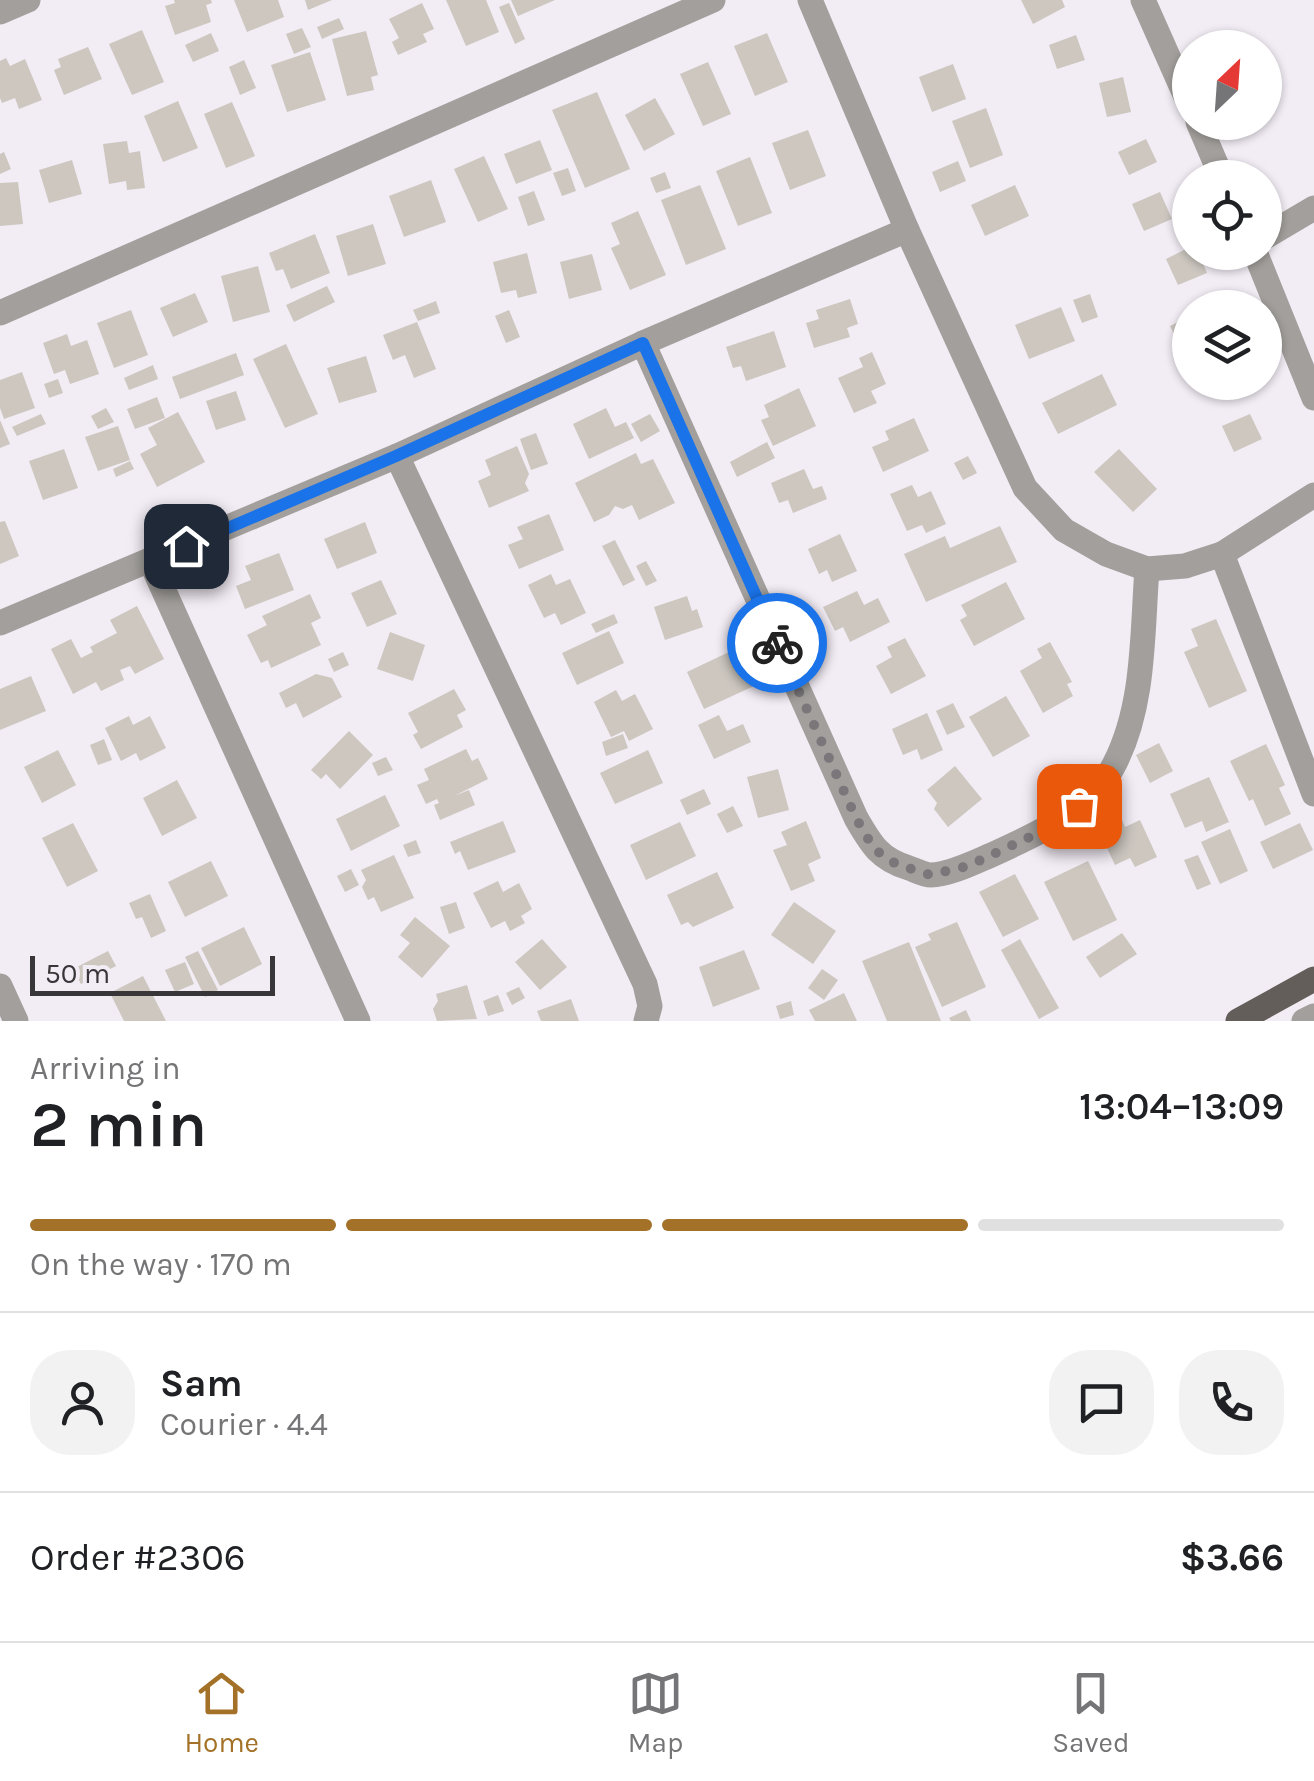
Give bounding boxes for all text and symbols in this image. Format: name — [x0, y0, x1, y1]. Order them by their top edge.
north arrow — [1172, 30, 1282, 140]
map controls — [1172, 30, 1282, 400]
button: locate — [1172, 160, 1282, 270]
button: layers — [1172, 290, 1282, 400]
pin — [144, 504, 229, 589]
icon: home — [159, 519, 214, 574]
courier — [727, 593, 827, 693]
icon: bike — [750, 616, 805, 671]
pin — [1037, 764, 1122, 849]
icon: bag — [1052, 779, 1107, 834]
scale bar — [30, 951, 275, 996]
text: 50 m — [45, 957, 110, 990]
text: Arriving in — [30, 1050, 181, 1087]
text: 13:04–13:09 — [1079, 1084, 1284, 1129]
text: 2 min — [30, 1086, 207, 1162]
text: On the way · 170 m — [30, 1246, 292, 1283]
button: person — [30, 1350, 135, 1455]
button: chat — [1049, 1350, 1154, 1455]
button: phone — [1179, 1350, 1284, 1455]
text: Sam — [160, 1361, 243, 1406]
text: Courier · 4.4 — [160, 1406, 328, 1443]
text: Order #2306 — [30, 1535, 246, 1580]
text: $3.66 — [1180, 1535, 1284, 1580]
tab: Home — [184, 1666, 259, 1759]
tab: Map — [628, 1666, 683, 1759]
tab: Saved — [1052, 1666, 1130, 1759]

